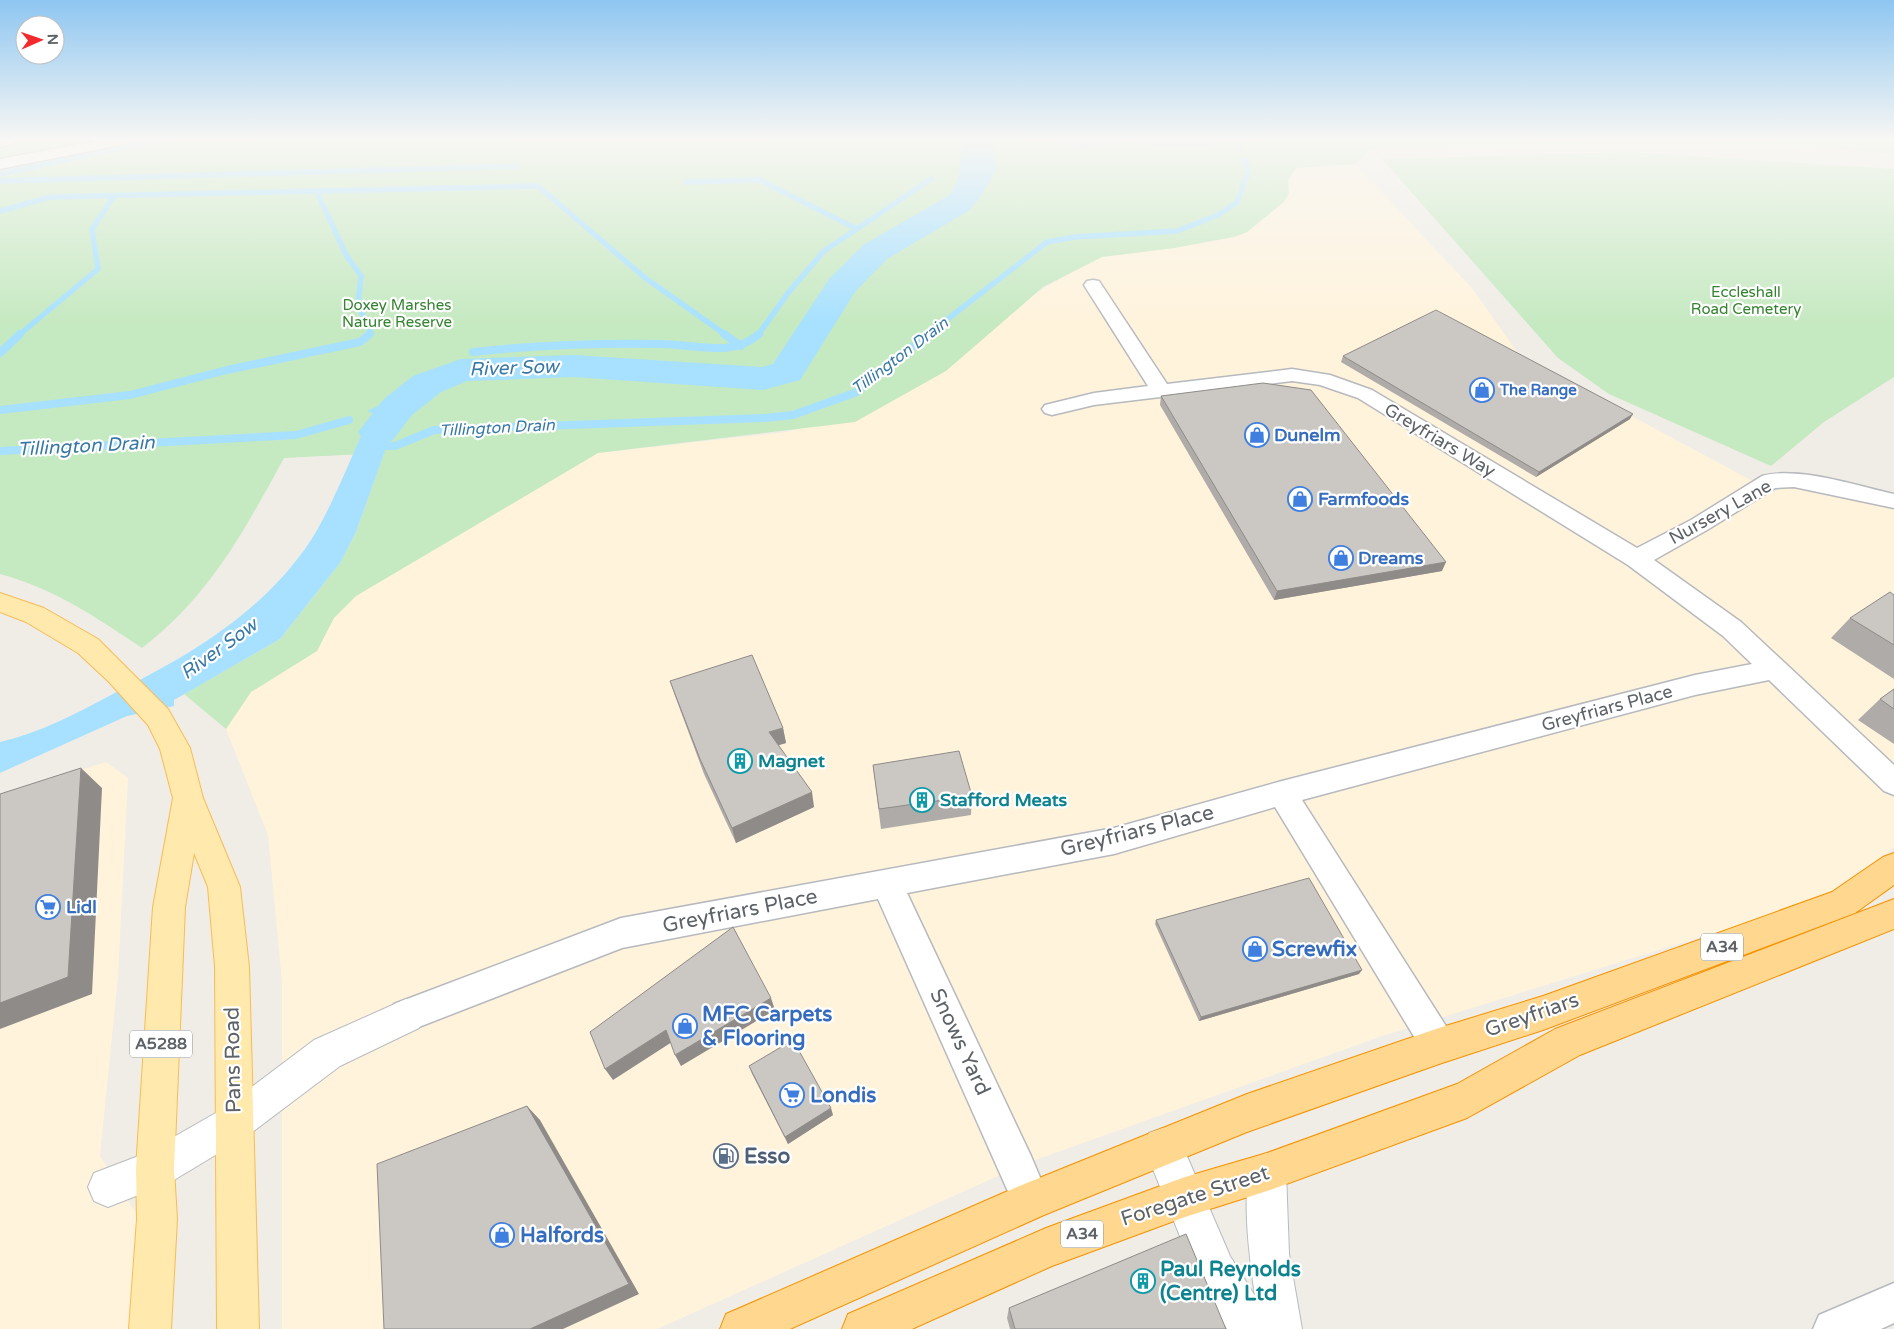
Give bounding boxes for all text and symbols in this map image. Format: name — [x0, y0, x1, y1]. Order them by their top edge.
north arrow — [15, 15, 65, 65]
text: N — [44, 34, 61, 45]
park label: Eccleshall Road Cemetery — [1691, 283, 1801, 318]
park label: Doxey Marshes Nature Reserve — [342, 296, 452, 331]
water label: Tillington Drain — [848, 312, 953, 399]
water label: River Sow — [469, 355, 561, 381]
shop icon: The Range — [1469, 377, 1495, 403]
place label: The Range — [1499, 381, 1577, 400]
street label: Greyfriars Way — [1380, 398, 1500, 482]
water label: Tillington Drain — [439, 415, 557, 441]
shop icon: Dunelm — [1244, 422, 1270, 448]
place label: Dunelm — [1274, 424, 1341, 446]
water label: Tillington Drain — [17, 431, 156, 461]
street label: Nursery Lane — [1665, 475, 1775, 549]
shop icon: Farmfoods — [1287, 486, 1313, 512]
place label: Farmfoods — [1318, 488, 1409, 510]
shop icon: Dreams — [1328, 545, 1354, 571]
place label: Dreams — [1358, 547, 1424, 569]
water label: River Sow — [176, 613, 263, 684]
street label: Greyfriars Place — [1539, 680, 1675, 736]
building icon: Magnet — [727, 748, 753, 774]
place label: Magnet — [758, 750, 825, 772]
building icon: Stafford Meats — [909, 787, 935, 813]
place label: Stafford Meats — [940, 789, 1068, 811]
street label: Greyfriars Place — [1058, 800, 1216, 862]
street label: Greyfriars Place — [660, 884, 820, 938]
supermarket icon: Lidl — [35, 894, 61, 920]
place label: Lidl — [66, 896, 97, 918]
road number: A34 — [1701, 934, 1743, 960]
shop icon: Screwfix — [1242, 936, 1268, 962]
place label: Screwfix — [1272, 937, 1357, 962]
street label: Snows Yard — [924, 985, 996, 1099]
street label: Greyfriars — [1482, 987, 1582, 1043]
place label: MFC Carpets & Flooring — [702, 1002, 832, 1051]
street label: Pans Road — [220, 1007, 246, 1113]
shop icon: MFC Carpets & Flooring — [672, 1013, 698, 1039]
road number: A5288 — [130, 1030, 192, 1058]
supermarket icon: Londis — [779, 1082, 805, 1108]
place label: Londis — [810, 1083, 876, 1108]
fuel station icon: Esso — [713, 1143, 739, 1169]
place label: Esso — [744, 1144, 790, 1169]
street label: Foregate Street — [1118, 1160, 1272, 1232]
road number: A34 — [1061, 1220, 1103, 1248]
shop icon: Halfords — [489, 1222, 515, 1248]
place label: Halfords — [520, 1223, 604, 1248]
place label: Paul Reynolds (Centre) Ltd — [1160, 1257, 1301, 1306]
building icon: Paul Reynolds (Centre) Ltd — [1130, 1268, 1156, 1294]

